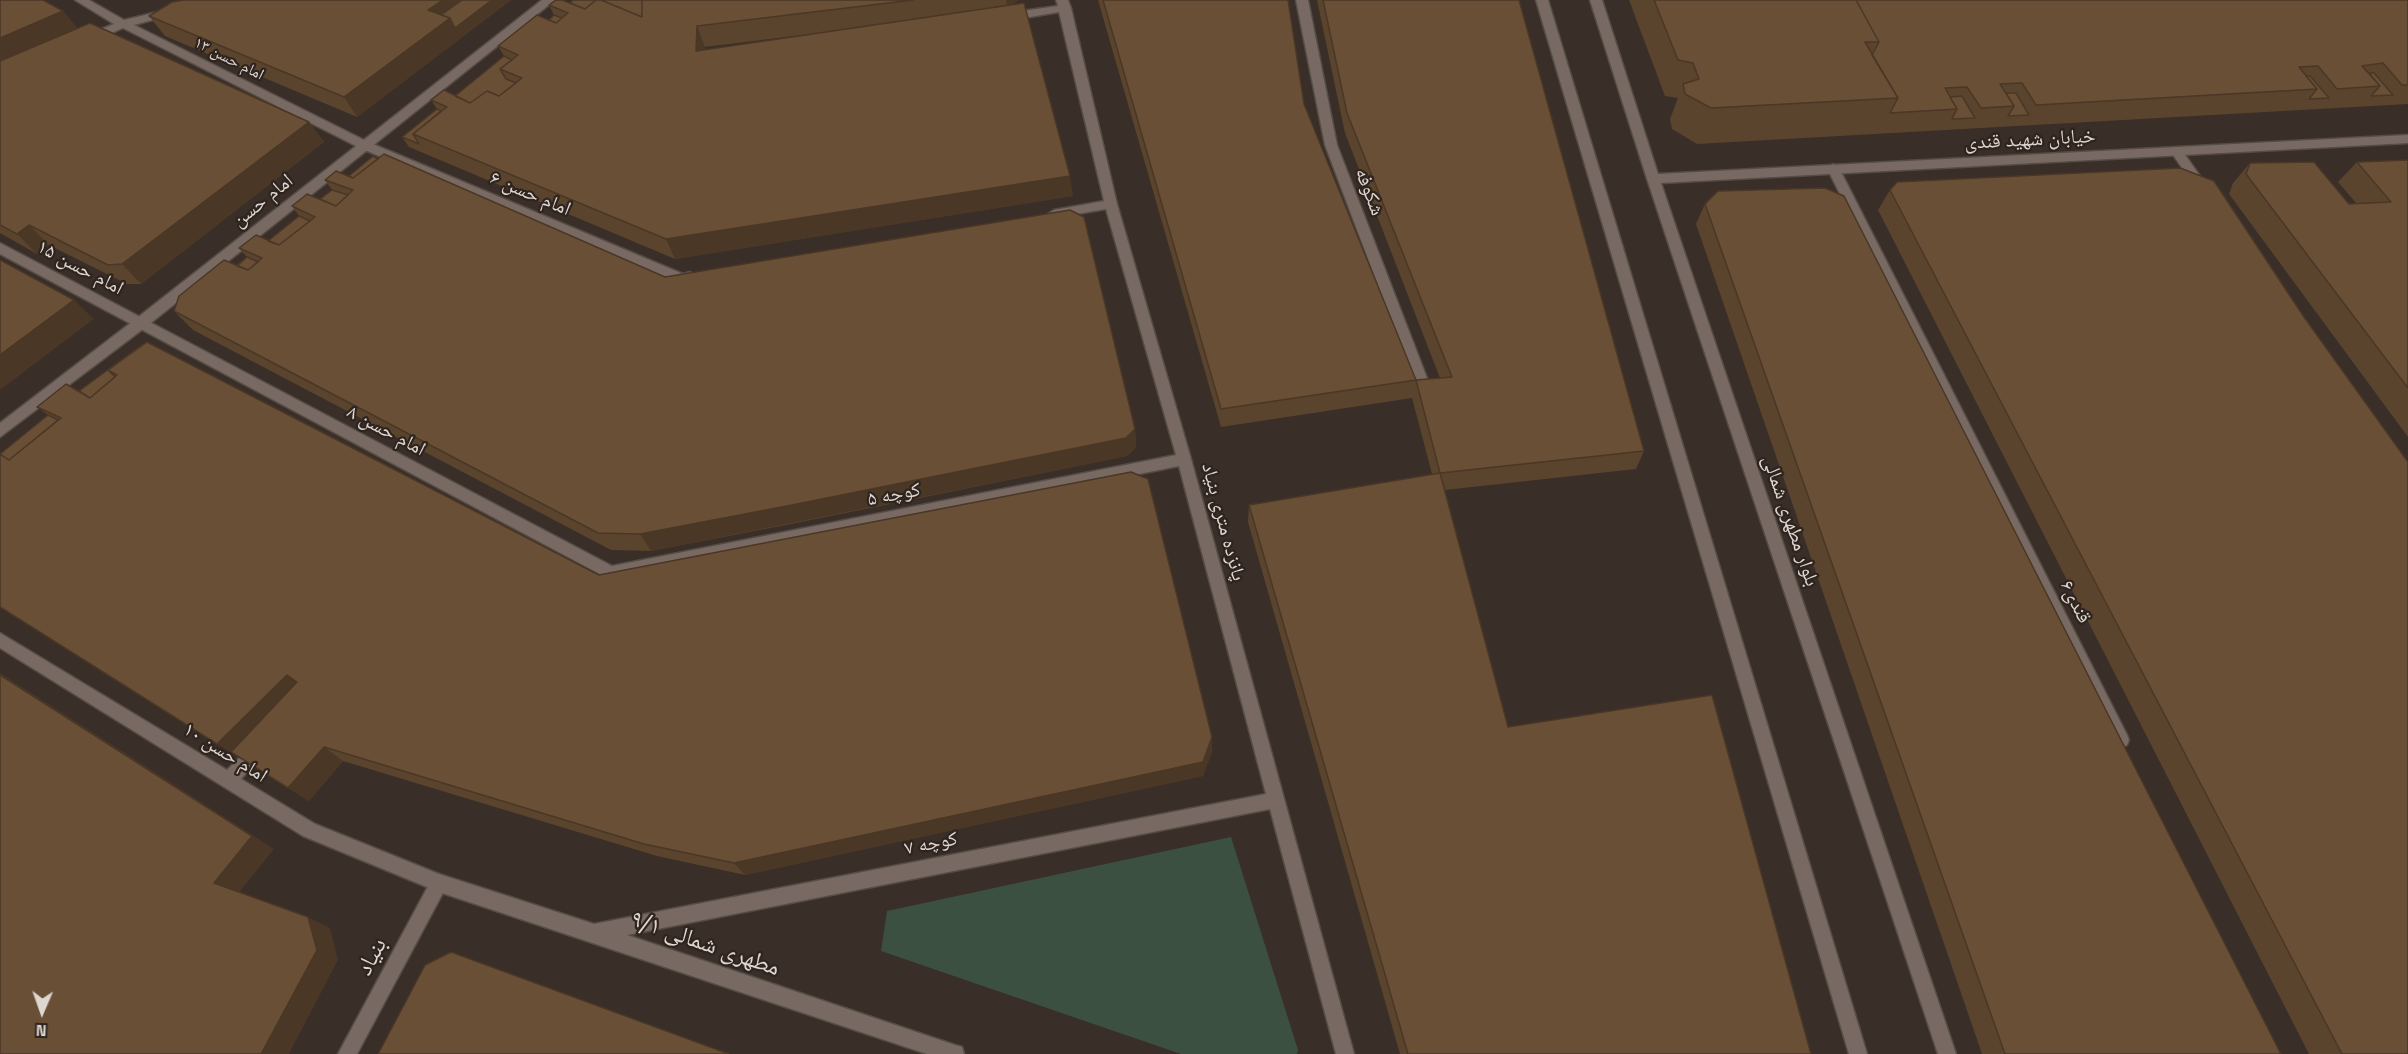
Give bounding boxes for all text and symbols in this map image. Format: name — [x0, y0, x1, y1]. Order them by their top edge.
street label: امام حسن ۱۳ — [191, 33, 267, 85]
street label: خیابان شهید قندی — [1964, 125, 2096, 155]
street label: شکوفه — [1349, 165, 1389, 219]
street label: امام حسن ۶ — [486, 166, 574, 222]
street label: امام حسن — [228, 169, 298, 233]
street label: امام حسن ۱۵ — [33, 235, 127, 301]
street label: امام حسن ۸ — [343, 400, 429, 462]
street label: بلوار مطهری شمالی — [1756, 452, 1824, 590]
street label: پانزده متری بنیاد — [1196, 461, 1250, 583]
street label: کوچه ۵ — [865, 478, 923, 512]
street label: قندی۶ — [2054, 576, 2096, 628]
street label: امام حسن ۱۰ — [179, 718, 271, 788]
street label: کوچه ۷ — [902, 827, 960, 861]
street label: مطهری شمالی ۹/۱ — [627, 905, 783, 983]
street label: بنیاد — [350, 933, 394, 981]
north arrow — [12, 982, 72, 1042]
text: N — [36, 1020, 47, 1041]

